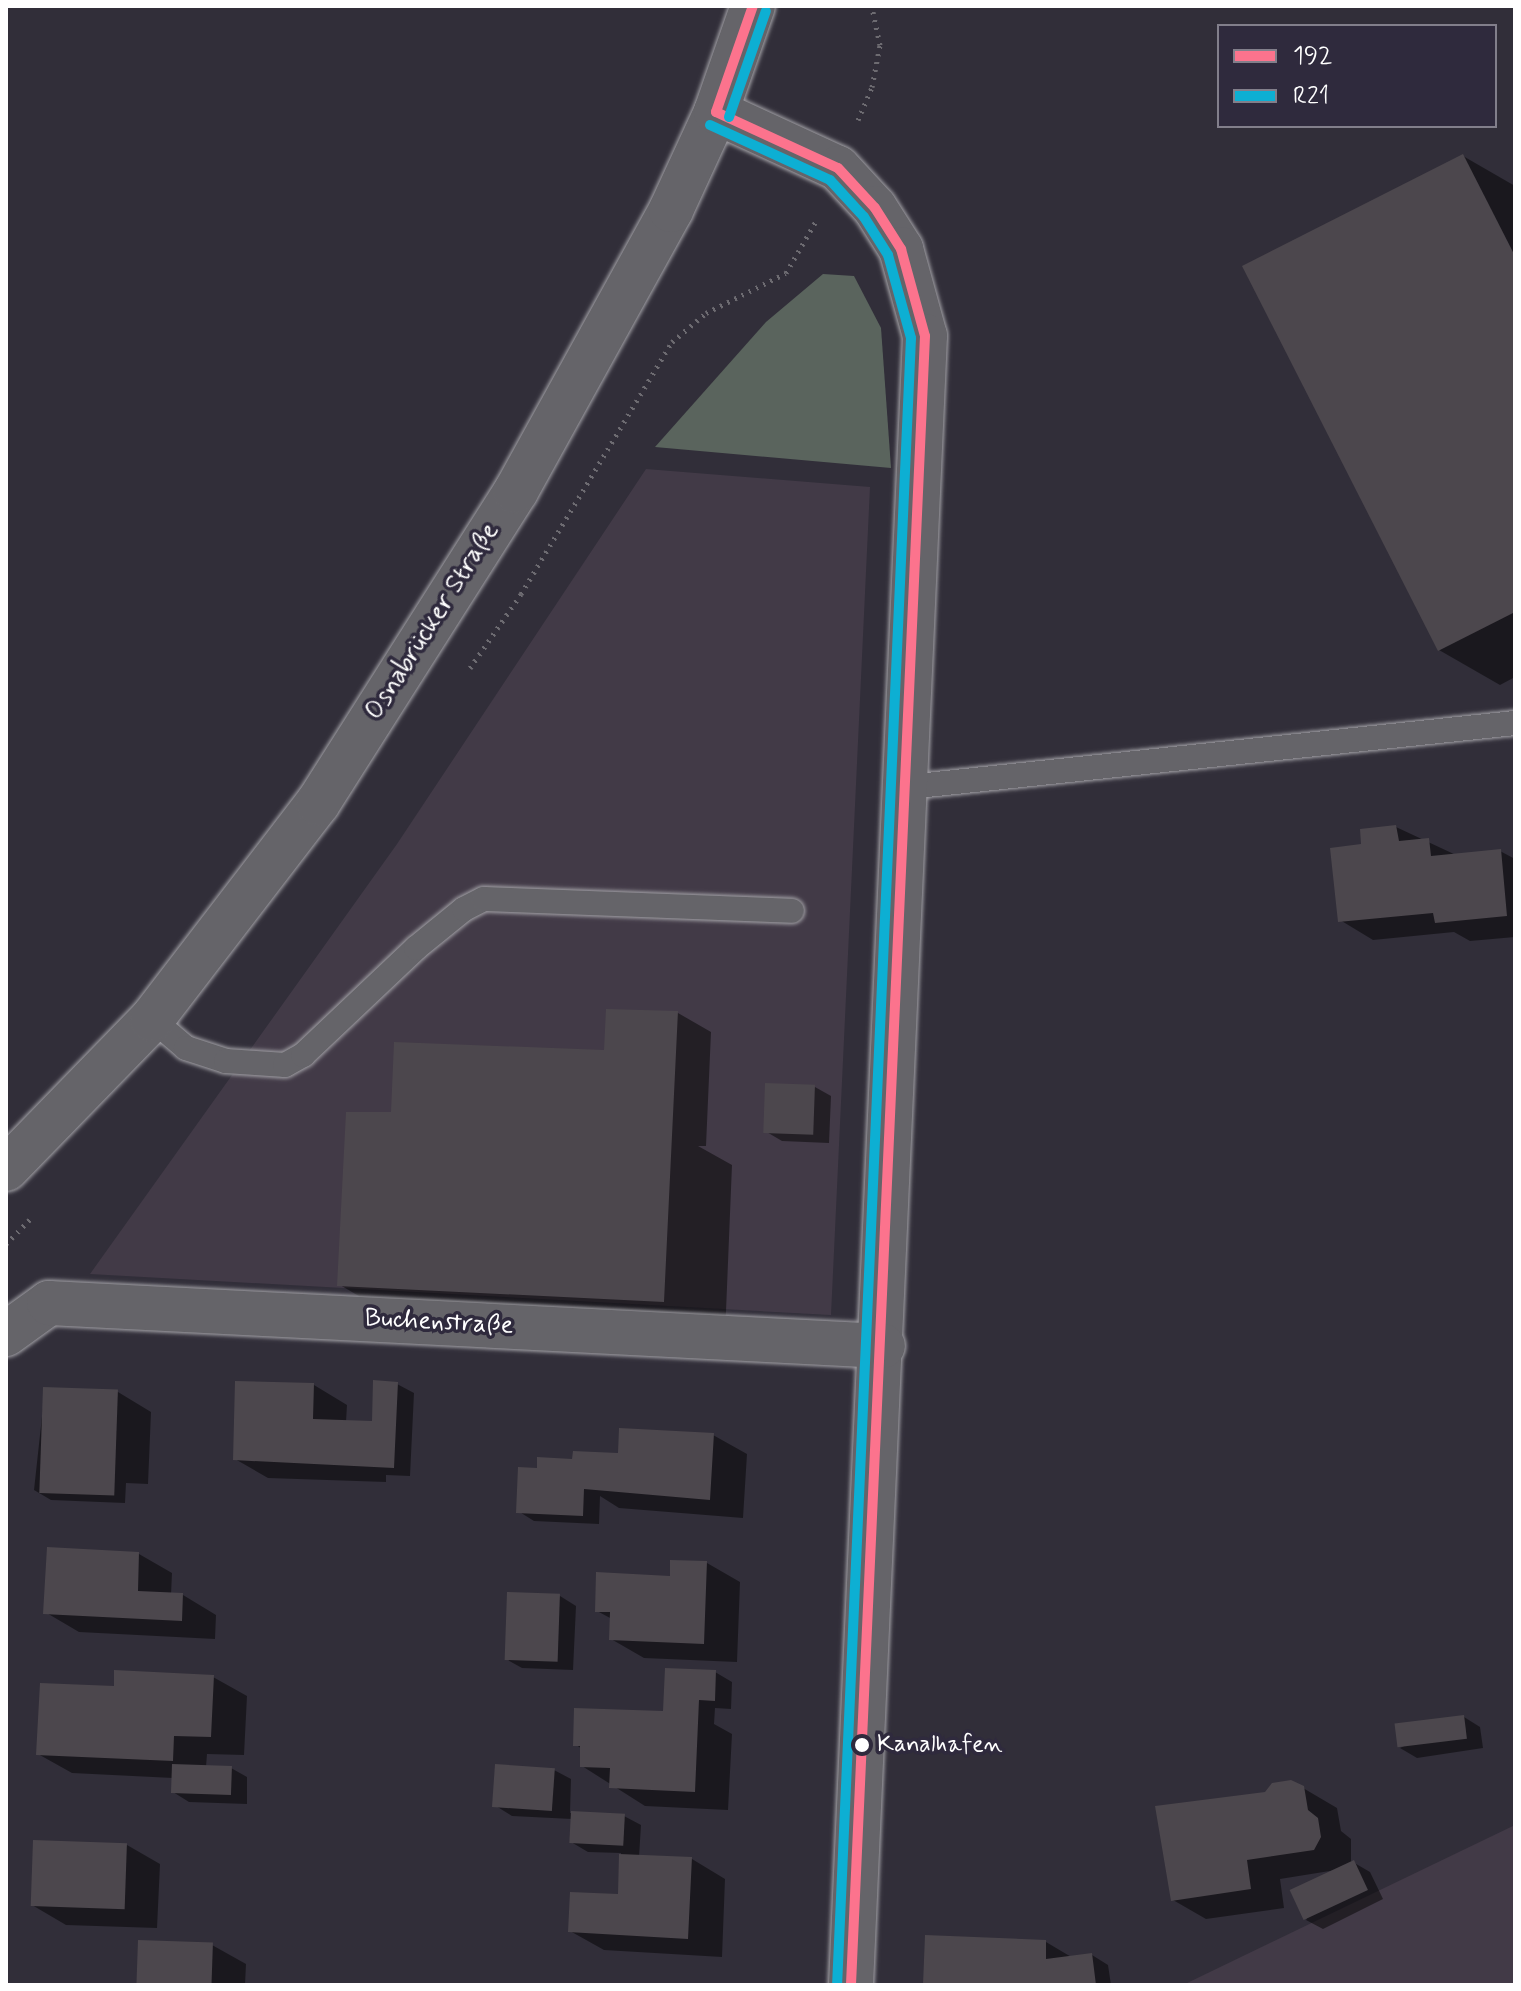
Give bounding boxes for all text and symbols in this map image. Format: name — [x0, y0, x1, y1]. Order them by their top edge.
legend — [1217, 24, 1497, 128]
text: 192 — [1293, 41, 1332, 72]
text: R21 — [1293, 81, 1329, 112]
street label: Osnabrücker Straße — [360, 518, 506, 726]
street label: Buchenstraße — [364, 1304, 514, 1342]
place label: Kanalhafen — [877, 1731, 1003, 1759]
marker: Kanalhafen — [854, 1737, 870, 1753]

